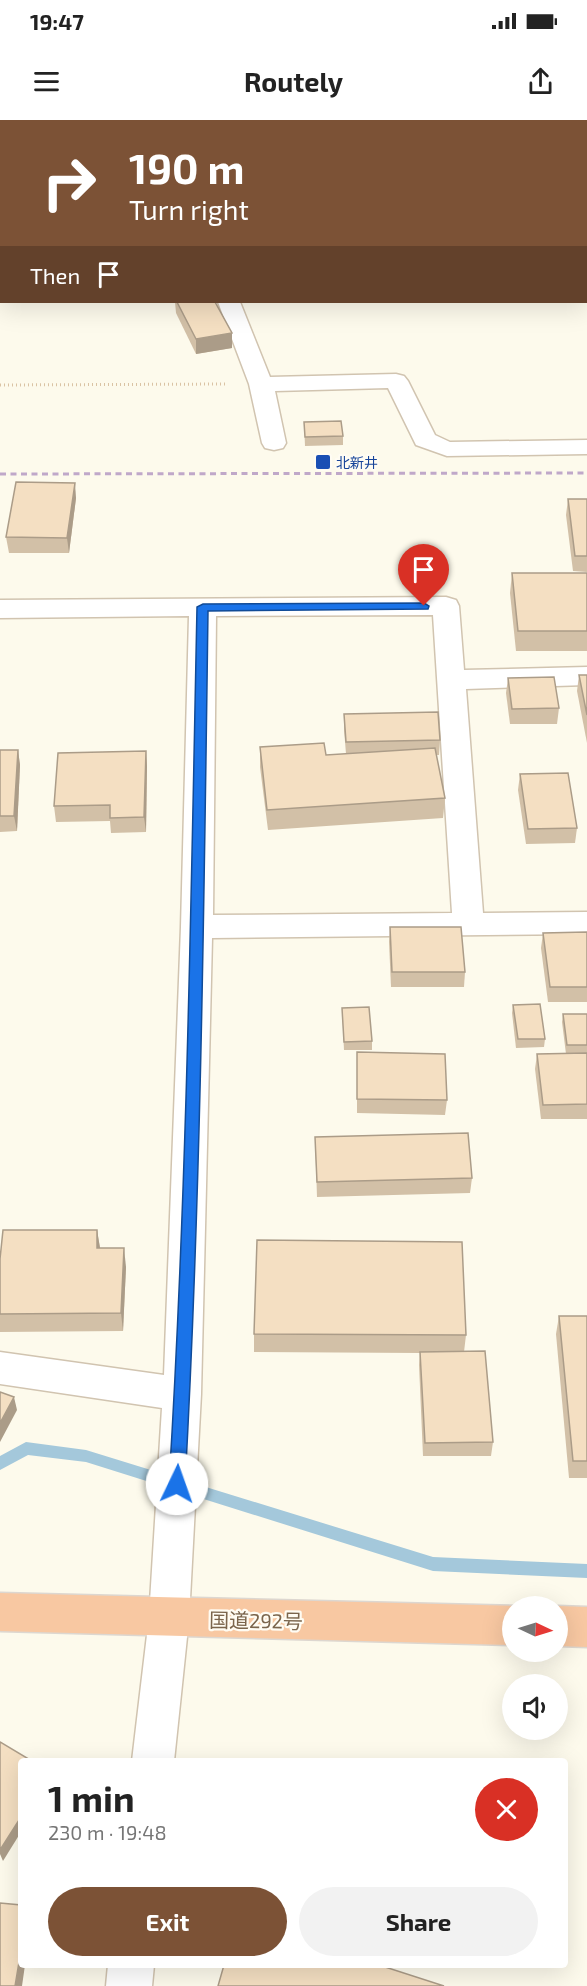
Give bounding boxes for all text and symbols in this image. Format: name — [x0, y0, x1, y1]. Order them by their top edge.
text: 19:47 — [30, 8, 84, 34]
icon: menu — [30, 65, 63, 98]
text: Routely — [244, 65, 343, 97]
icon: share — [524, 65, 557, 98]
text: 190 m — [129, 142, 245, 192]
icon: right — [30, 144, 108, 222]
text: Turn right — [129, 193, 249, 225]
icon: arrive — [92, 258, 125, 291]
text: Then — [30, 262, 80, 288]
marker: 北新井 — [314, 453, 332, 471]
place label: 北新井 — [336, 454, 378, 471]
pin — [398, 544, 449, 606]
icon: arrive — [407, 553, 440, 586]
position arrow — [145, 1452, 209, 1516]
north arrow — [502, 1596, 568, 1662]
map controls — [502, 1596, 568, 1740]
street label: 国道292号 — [209, 1607, 303, 1633]
button: sound — [502, 1674, 568, 1740]
text: 1 min — [48, 1776, 135, 1819]
button: close — [475, 1778, 538, 1841]
text: 230 m · 19:48 — [48, 1820, 167, 1844]
button: Exit — [48, 1887, 287, 1956]
button: Share — [299, 1887, 538, 1956]

